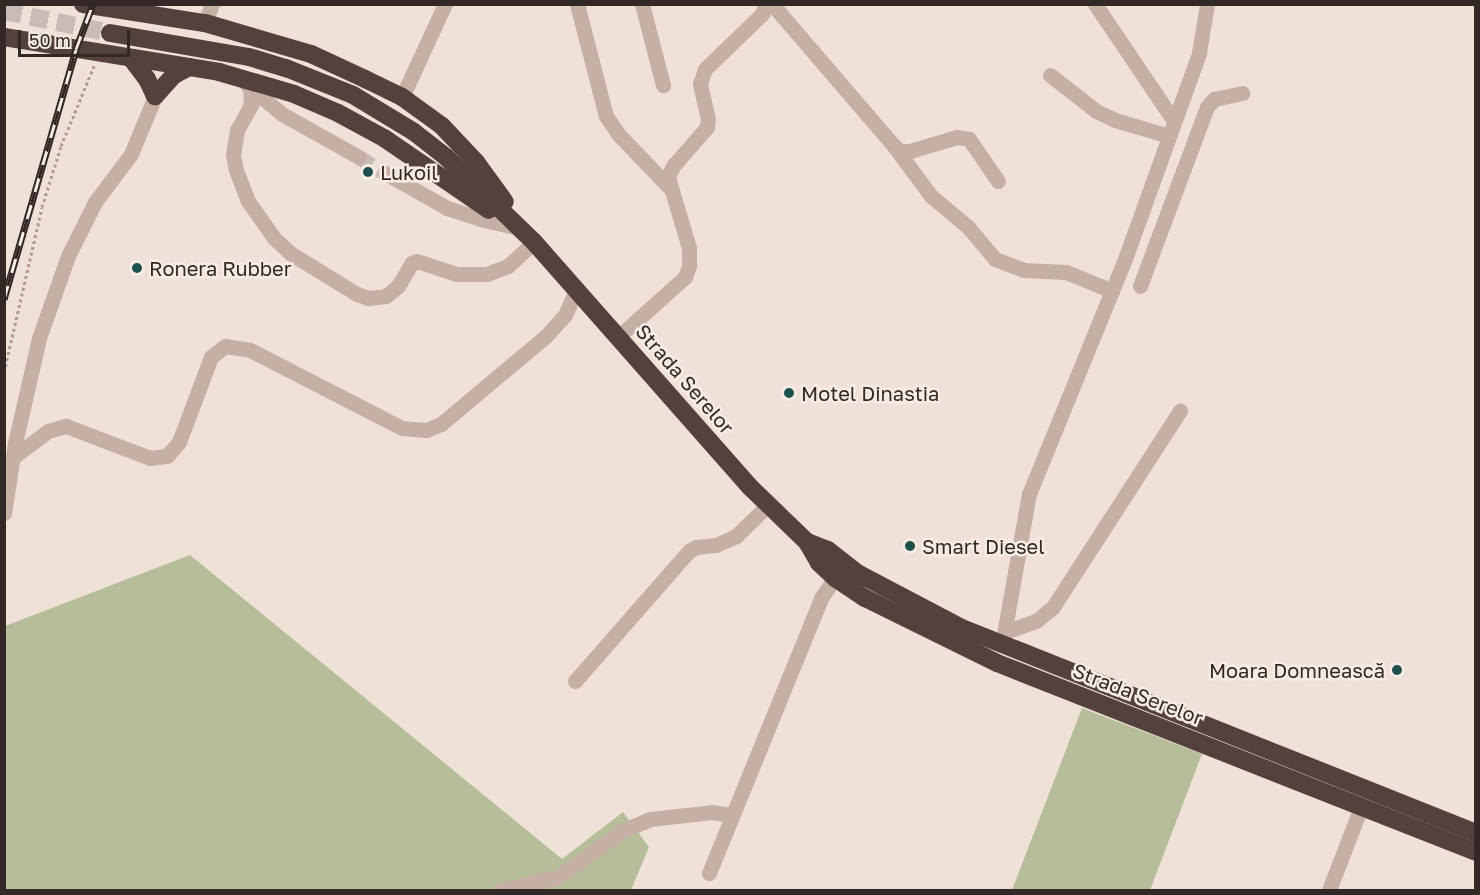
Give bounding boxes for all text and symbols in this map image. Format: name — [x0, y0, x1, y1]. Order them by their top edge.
scale bar — [21, 18, 134, 56]
text: 50 m — [29, 29, 71, 51]
place label: Lukoil — [380, 160, 438, 184]
marker: Lukoil — [361, 165, 375, 179]
place label: Ronera Rubber — [149, 256, 291, 280]
marker: Ronera Rubber — [130, 261, 144, 275]
street label: Strada Serelor — [631, 319, 739, 439]
place label: Motel Dinastia — [801, 381, 939, 405]
marker: Motel Dinastia — [782, 386, 796, 400]
place label: Smart Diesel — [922, 534, 1045, 558]
marker: Smart Diesel — [903, 539, 917, 553]
street label: Strada Serelor — [1070, 658, 1206, 730]
place label: Moara Domnească — [1209, 658, 1385, 682]
marker: Moara Domnească — [1390, 663, 1404, 677]

